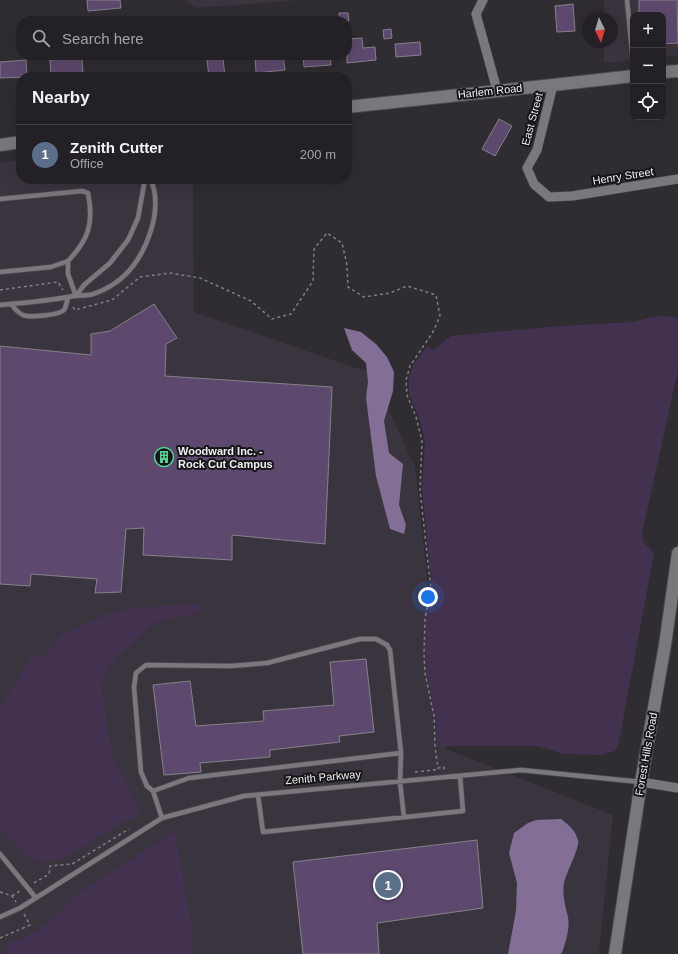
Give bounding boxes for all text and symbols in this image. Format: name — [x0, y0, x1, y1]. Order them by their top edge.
north arrow — [582, 12, 618, 48]
map controls — [630, 12, 666, 120]
button: + — [630, 12, 666, 48]
search box — [16, 16, 352, 60]
icon: search — [30, 27, 52, 49]
text: Search here — [62, 30, 144, 47]
button: − — [630, 48, 666, 84]
street label: Harlem Road — [457, 82, 523, 100]
button: locate — [630, 84, 666, 120]
text: Nearby — [32, 88, 90, 107]
street label: East Street — [519, 91, 545, 147]
text: Zenith Cutter — [70, 139, 163, 156]
text: 1 — [41, 147, 49, 162]
text: 200 m — [300, 147, 336, 162]
text: Office — [70, 156, 104, 171]
street label: Henry Street — [592, 165, 654, 187]
place label: Woodward Inc. - Rock Cut Campus — [178, 445, 273, 470]
building icon: Woodward Inc. - Rock Cut Campus — [153, 446, 175, 468]
your location — [418, 587, 438, 607]
street label: Forest Hills Road — [633, 711, 659, 797]
street label: Zenith Parkway — [285, 768, 362, 786]
pin: 1 — [375, 870, 401, 900]

